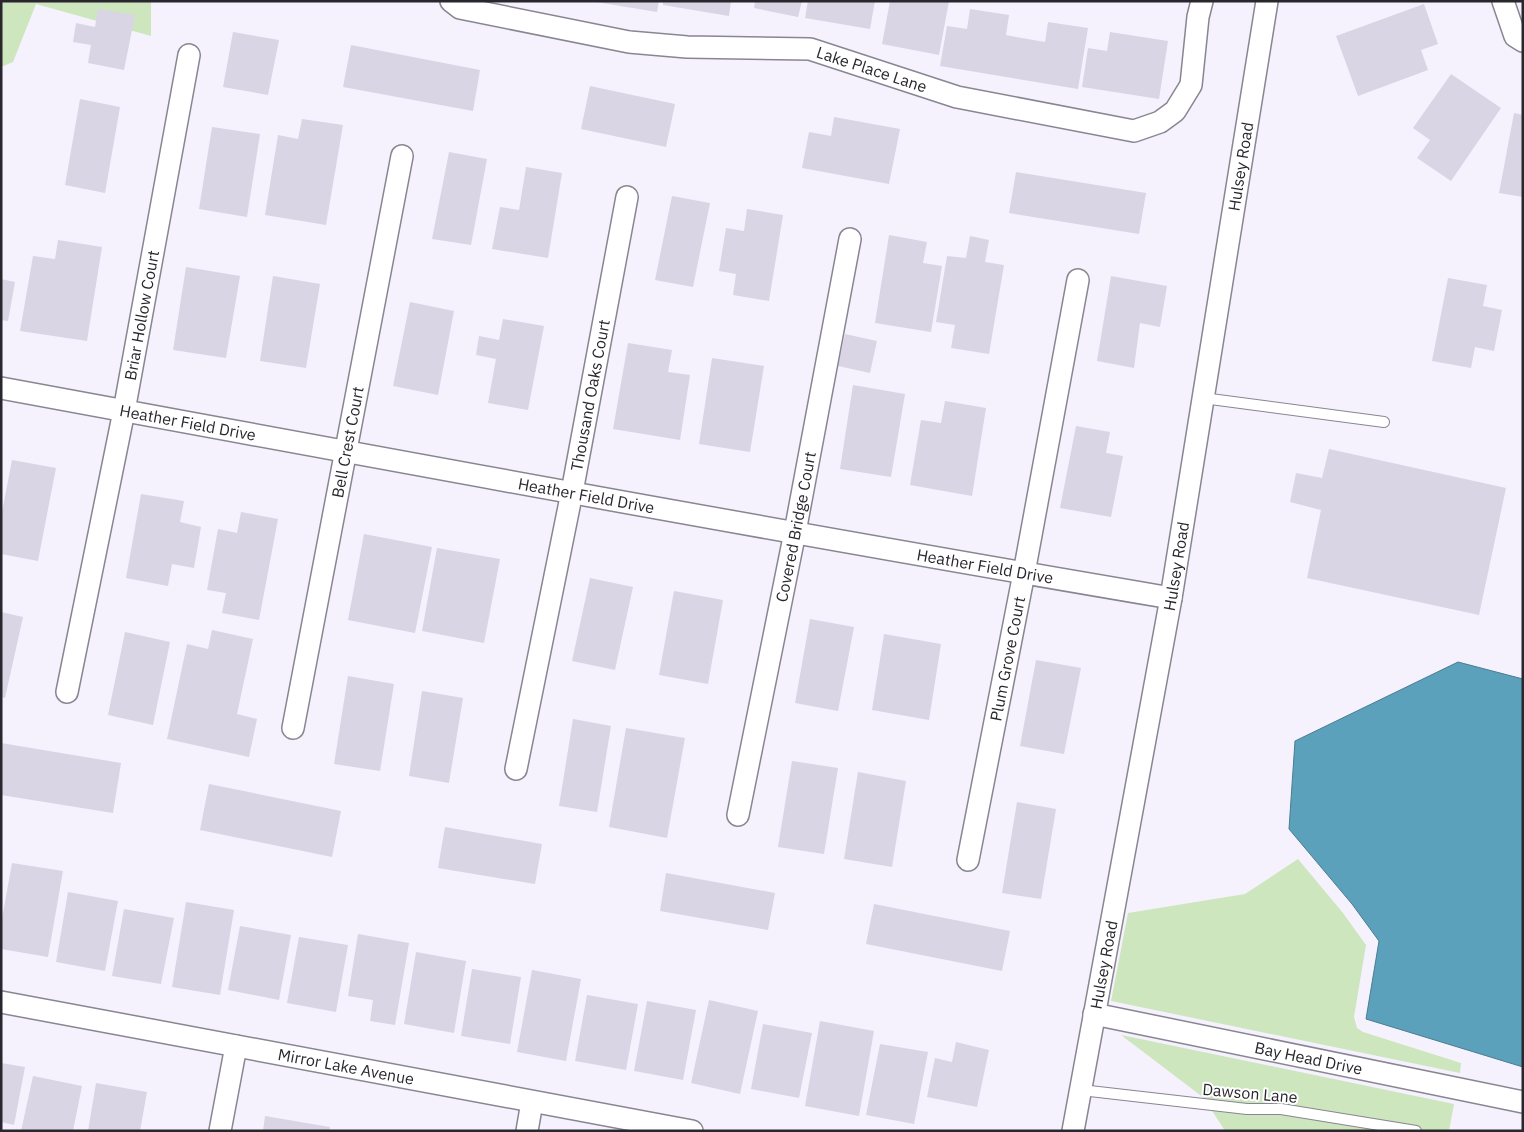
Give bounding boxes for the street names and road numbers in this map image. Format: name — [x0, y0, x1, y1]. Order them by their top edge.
street label: Lake Place Lane — [814, 42, 930, 97]
street label: Hulsey Road — [1223, 121, 1257, 212]
street label: Briar Hollow Court — [120, 249, 163, 382]
street label: Thousand Oaks Court — [566, 318, 614, 473]
street label: Bell Crest Court — [327, 385, 368, 499]
street label: Heather Field Drive — [118, 400, 258, 445]
street label: Covered Bridge Court — [771, 450, 820, 604]
street label: Heather Field Drive — [516, 473, 656, 517]
street label: Hulsey Road — [1159, 520, 1193, 612]
street label: Heather Field Drive — [915, 544, 1055, 588]
street label: Plum Grove Court — [985, 595, 1029, 723]
street label: Hulsey Road — [1086, 919, 1122, 1011]
street label: Bay Head Drive — [1253, 1037, 1364, 1079]
street label: Mirror Lake Avenue — [276, 1044, 416, 1089]
street label: Dawson Lane — [1202, 1079, 1299, 1107]

